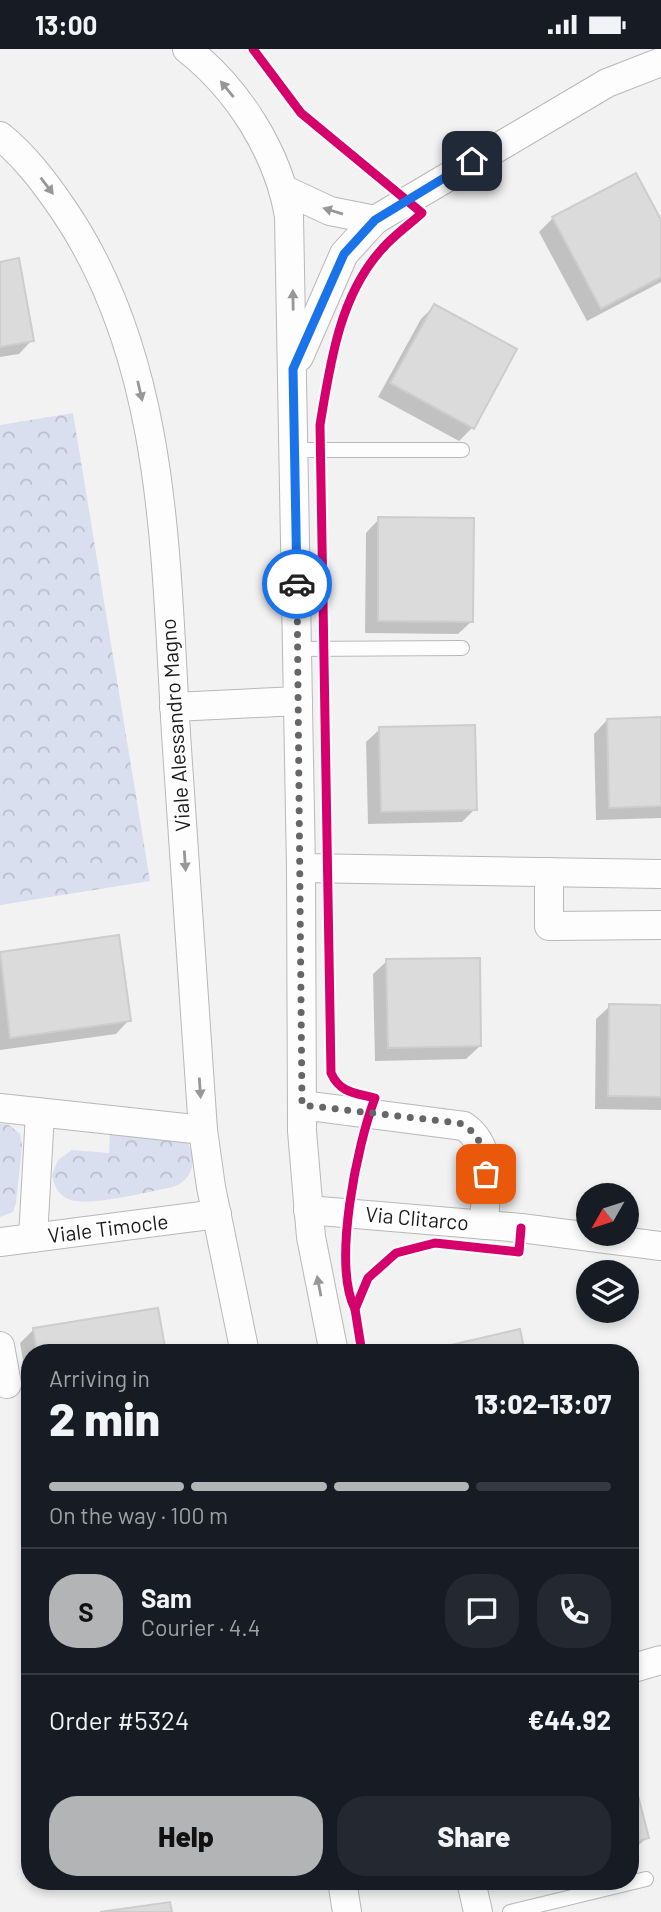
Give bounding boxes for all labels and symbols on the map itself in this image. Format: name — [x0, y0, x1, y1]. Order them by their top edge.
one-way arrow — [220, 80, 235, 98]
pin — [442, 131, 502, 191]
one-way arrow — [39, 176, 54, 194]
one-way arrow — [322, 206, 343, 216]
one-way arrow — [287, 289, 299, 311]
one-way arrow — [135, 380, 146, 402]
courier — [262, 549, 332, 619]
street label: Viale Alessandro Magno — [155, 618, 194, 832]
one-way arrow — [180, 850, 191, 872]
one-way arrow — [195, 1077, 206, 1099]
pin — [456, 1144, 516, 1204]
north arrow — [576, 1183, 639, 1246]
street label: Via Clitarco — [364, 1201, 470, 1234]
street label: Viale Timocle — [46, 1208, 170, 1247]
one-way arrow — [314, 1275, 325, 1297]

